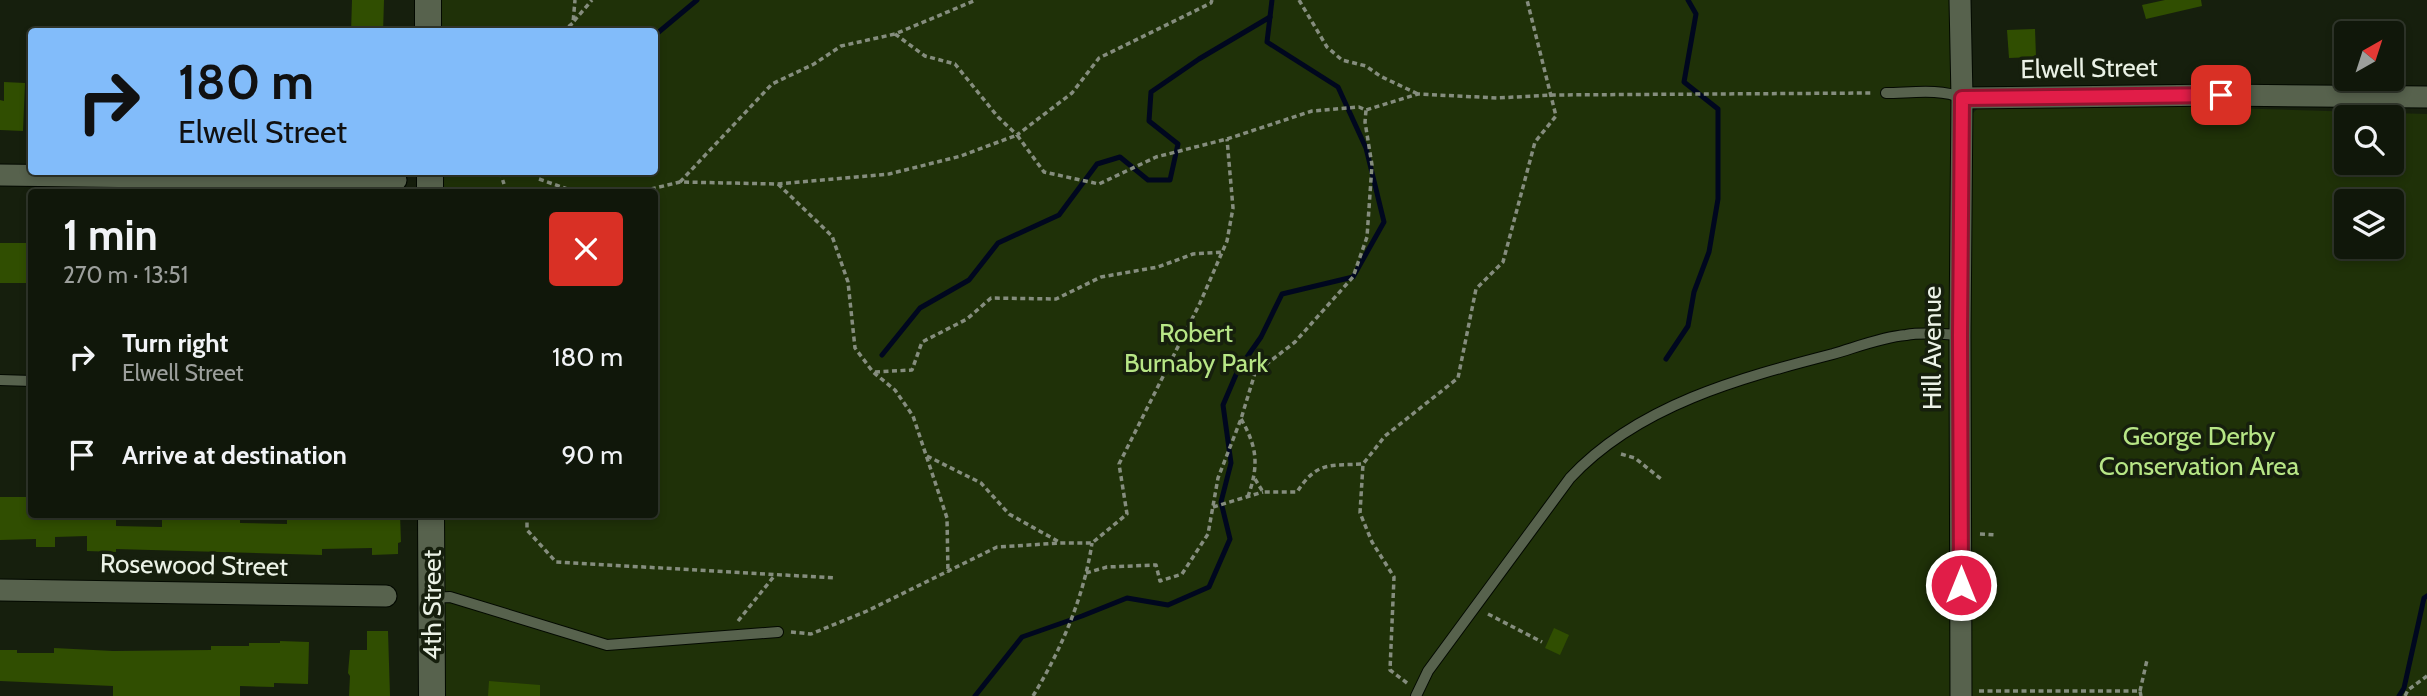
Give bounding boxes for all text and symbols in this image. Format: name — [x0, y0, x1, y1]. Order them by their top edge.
north arrow — [2334, 21, 2404, 91]
map controls — [2334, 21, 2404, 259]
street label: Elwell Street — [2020, 51, 2158, 85]
text: 180 m — [178, 52, 314, 111]
icon: right — [63, 56, 154, 147]
pin — [2191, 65, 2251, 125]
icon: arrive — [2202, 76, 2240, 114]
button: search — [2334, 105, 2404, 175]
text: Elwell Street — [178, 112, 347, 151]
button: layers — [2334, 189, 2404, 259]
text: 1 min — [63, 209, 158, 261]
button: close — [549, 212, 623, 286]
text: 270 m · 13:51 — [63, 261, 188, 289]
street label: Hill Avenue — [1916, 286, 1948, 410]
park label: Robert Burnaby Park — [1124, 317, 1268, 379]
text: Turn right — [122, 327, 228, 359]
icon: right — [63, 338, 101, 376]
text: 180 m — [552, 341, 623, 373]
text: Elwell Street — [122, 359, 244, 387]
park label: George Derby Conservation Area — [2099, 420, 2300, 482]
icon: arrive — [63, 436, 101, 474]
text: Arrive at destination — [122, 439, 347, 471]
text: 90 m — [561, 439, 623, 471]
street label: Rosewood Street — [100, 547, 288, 583]
position arrow — [1924, 548, 1998, 622]
street label: 4th Street — [416, 549, 448, 660]

